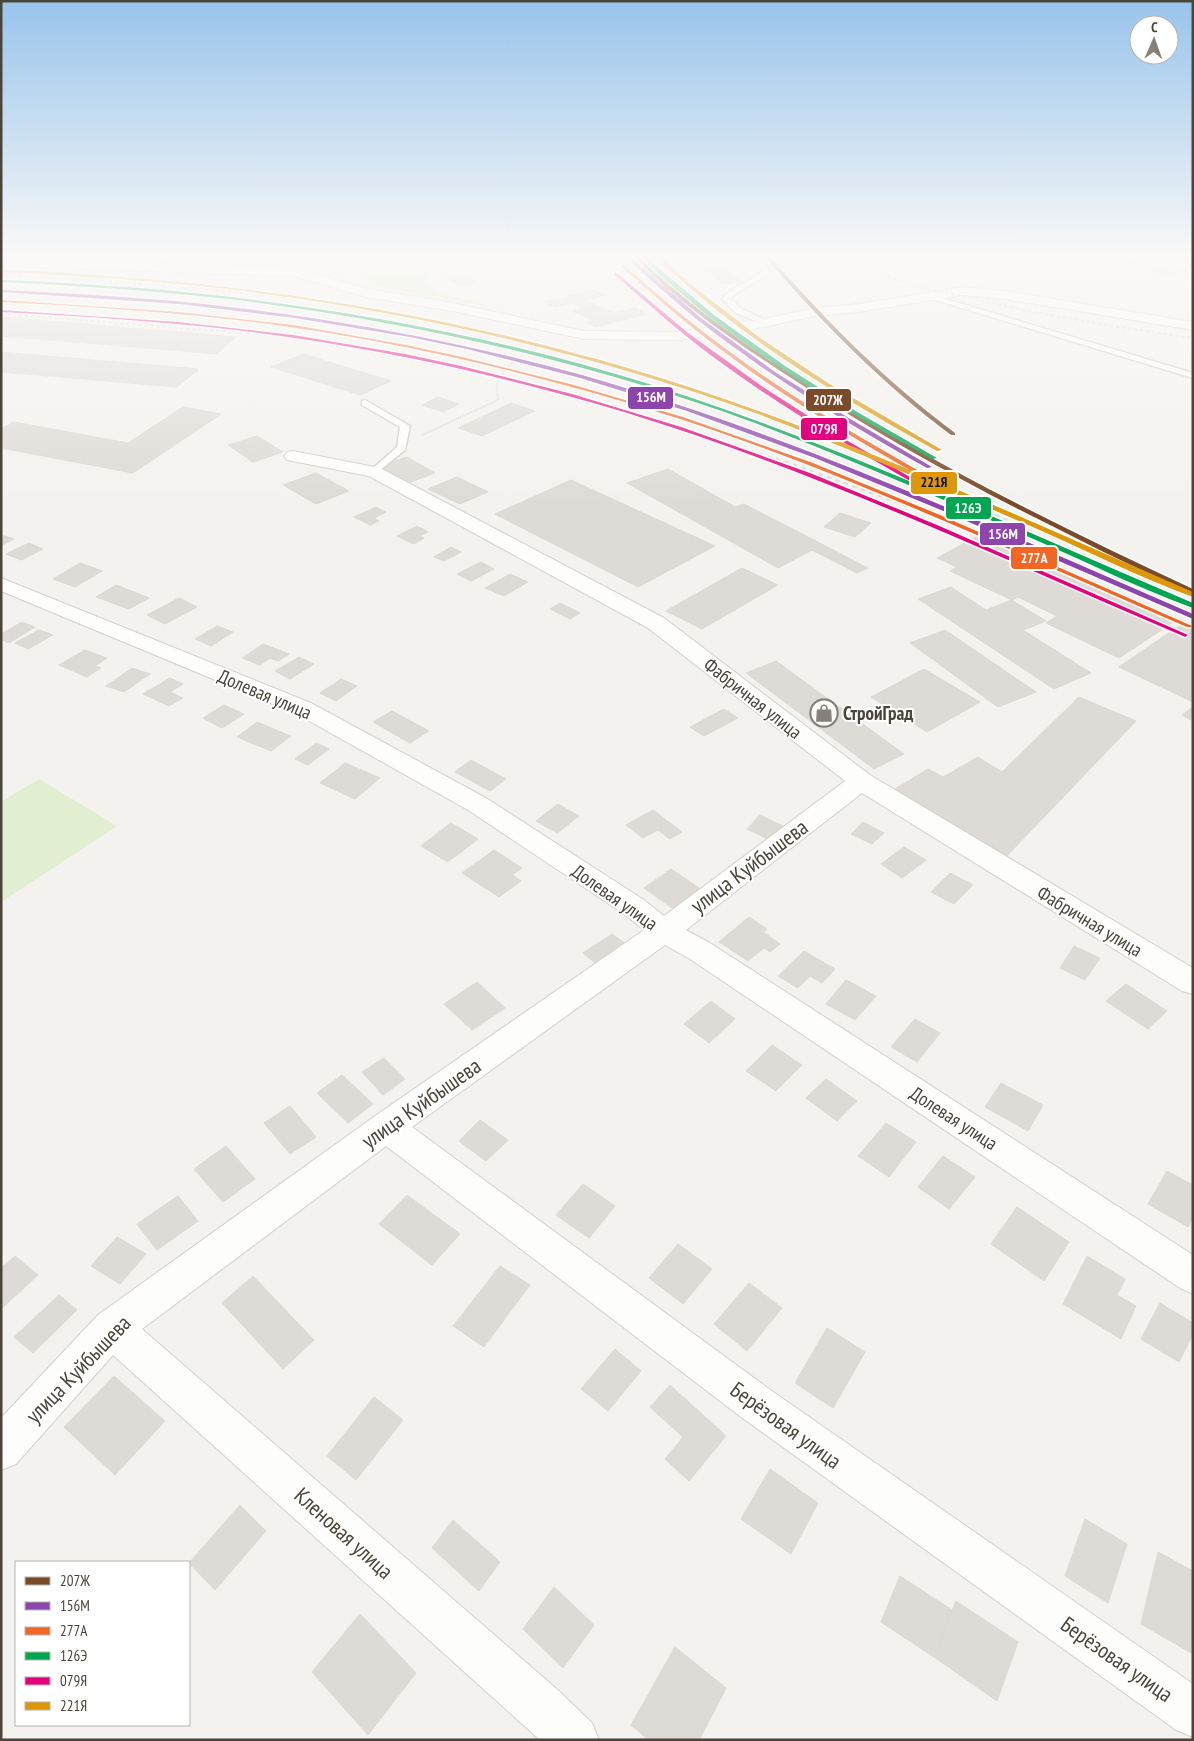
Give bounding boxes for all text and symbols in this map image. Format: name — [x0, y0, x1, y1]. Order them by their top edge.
north arrow — [1129, 15, 1179, 65]
text: С — [1151, 18, 1159, 36]
line badge: 156М — [627, 386, 674, 410]
text: 156М — [636, 388, 666, 406]
line badge: 207Ж — [805, 388, 852, 412]
text: 207Ж — [813, 391, 843, 409]
line badge: 079Я — [800, 417, 848, 441]
text: 079Я — [811, 420, 838, 438]
line badge: 221Я — [910, 471, 958, 495]
text: 221Я — [921, 473, 948, 491]
line badge: 126Э — [945, 496, 992, 520]
text: 126Э — [955, 499, 982, 517]
line badge: 156М — [979, 522, 1026, 546]
text: 156М — [988, 525, 1018, 543]
line badge: 277А — [1010, 546, 1058, 570]
text: 277А — [1020, 549, 1049, 567]
street label: Фабричная улица — [699, 652, 807, 744]
street label: Долевая улица — [215, 664, 315, 724]
shop icon: СтройГрад — [809, 698, 839, 728]
place label: СтройГрад — [843, 701, 913, 725]
street label: улица Куйбышева — [685, 813, 813, 919]
street label: Долевая улица — [567, 859, 663, 935]
street label: Фабричная улица — [1033, 880, 1147, 962]
street label: улица Куйбышева — [356, 1051, 486, 1155]
street label: Долевая улица — [906, 1081, 1002, 1155]
street label: улица Куйбышева — [19, 1309, 137, 1429]
street label: Берёзовая улица — [725, 1375, 847, 1475]
street label: Кленовая улица — [289, 1481, 399, 1585]
legend — [15, 1561, 190, 1726]
text: 207Ж — [60, 1571, 90, 1590]
text: 156М — [60, 1596, 90, 1615]
street label: Берёзовая улица — [1055, 1610, 1179, 1708]
text: 277А — [60, 1621, 88, 1640]
text: 126Э — [60, 1646, 87, 1665]
text: 079Я — [60, 1671, 87, 1690]
text: 221Я — [60, 1696, 87, 1715]

